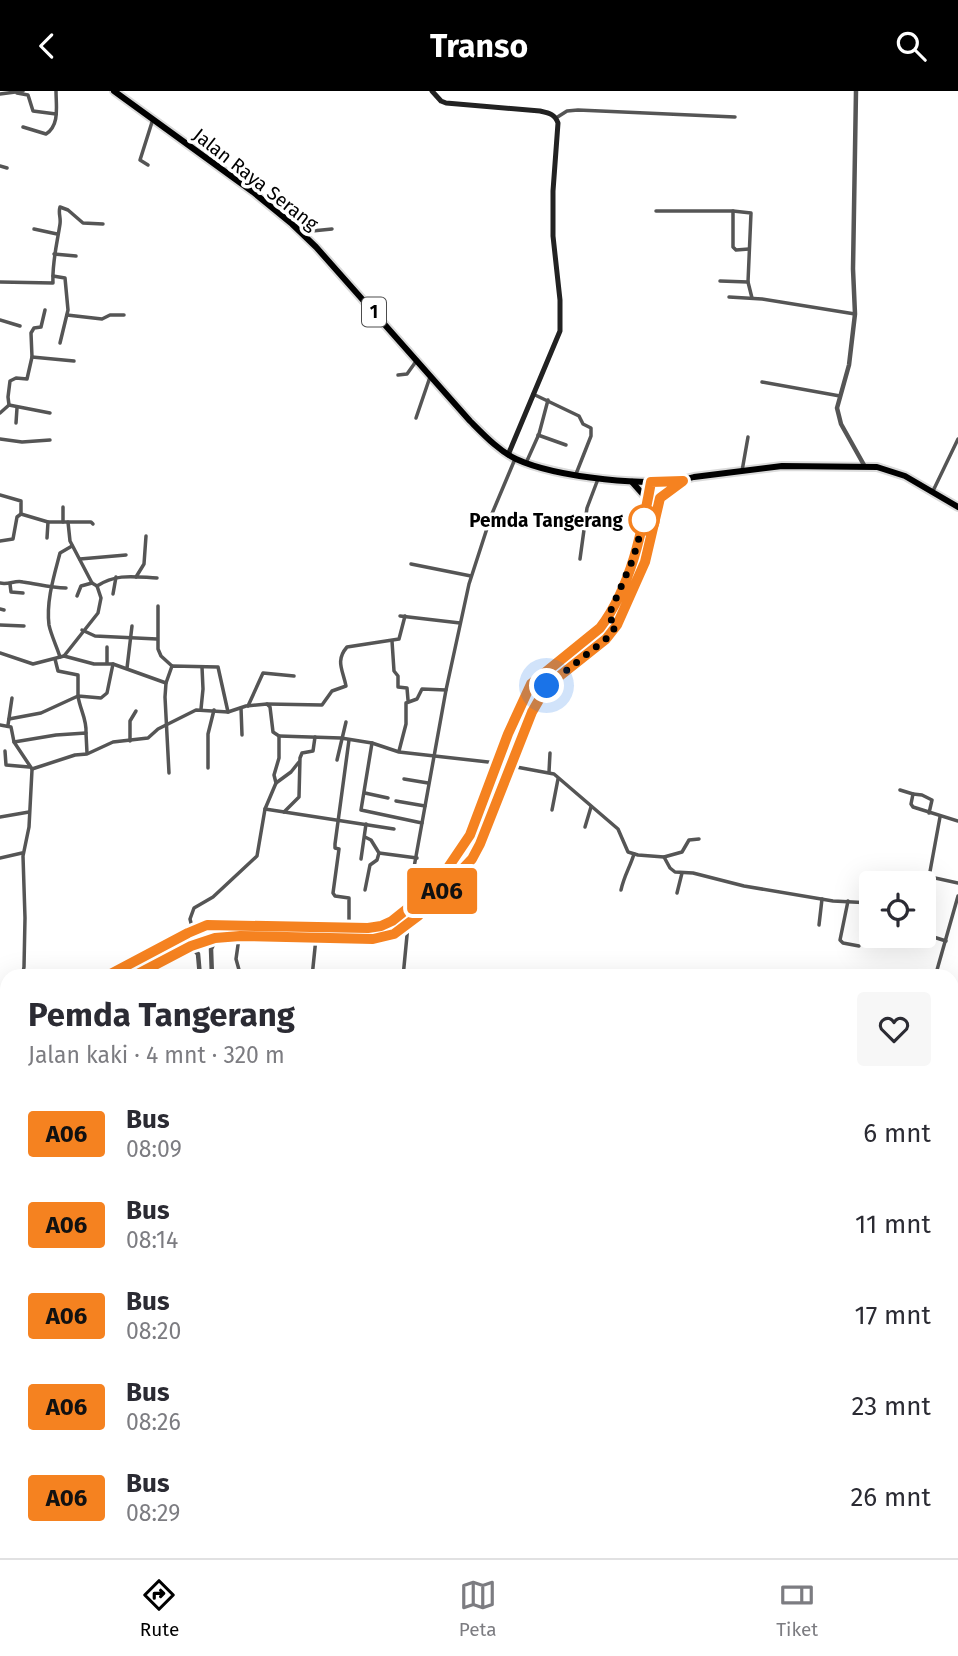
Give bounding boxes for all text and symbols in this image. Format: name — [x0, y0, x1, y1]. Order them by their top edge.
icon: back — [28, 27, 66, 65]
text: Transo — [430, 27, 528, 65]
icon: search — [892, 27, 930, 65]
street label: Jalan Raya Serang — [189, 123, 323, 235]
road number: 1 — [362, 297, 386, 327]
marker: Pemda Tangerang — [629, 505, 659, 535]
place label: Pemda Tangerang — [469, 509, 624, 532]
your location — [529, 668, 564, 703]
line badge: A06 — [402, 868, 482, 914]
map controls — [859, 871, 936, 948]
button: locate — [859, 871, 936, 948]
text: A06 — [421, 877, 463, 905]
button: heart — [857, 992, 931, 1066]
text: Pemda Tangerang — [28, 995, 295, 1035]
text: Jalan kaki · 4 mnt · 320 m — [28, 1041, 285, 1069]
text: Bus — [126, 1104, 169, 1135]
text: 6 mnt — [863, 1118, 931, 1149]
text: A06 — [46, 1120, 87, 1148]
text: 08:09 — [126, 1135, 182, 1163]
text: Bus — [126, 1195, 169, 1226]
text: 11 mnt — [855, 1209, 931, 1240]
text: A06 — [46, 1211, 87, 1239]
text: 08:14 — [126, 1226, 178, 1254]
text: Bus — [126, 1286, 169, 1317]
text: 17 mnt — [854, 1300, 931, 1331]
text: A06 — [46, 1302, 87, 1330]
text: 08:20 — [126, 1317, 181, 1345]
text: Bus — [126, 1377, 169, 1408]
text: 23 mnt — [851, 1391, 931, 1422]
text: A06 — [46, 1393, 87, 1421]
text: 08:26 — [126, 1408, 181, 1436]
text: Bus — [126, 1468, 169, 1499]
text: 26 mnt — [850, 1482, 931, 1513]
text: A06 — [46, 1484, 87, 1512]
text: 08:29 — [126, 1499, 180, 1527]
tab: Rute — [140, 1576, 179, 1641]
tab: Peta — [459, 1576, 497, 1641]
tab: Tiket — [776, 1576, 818, 1641]

